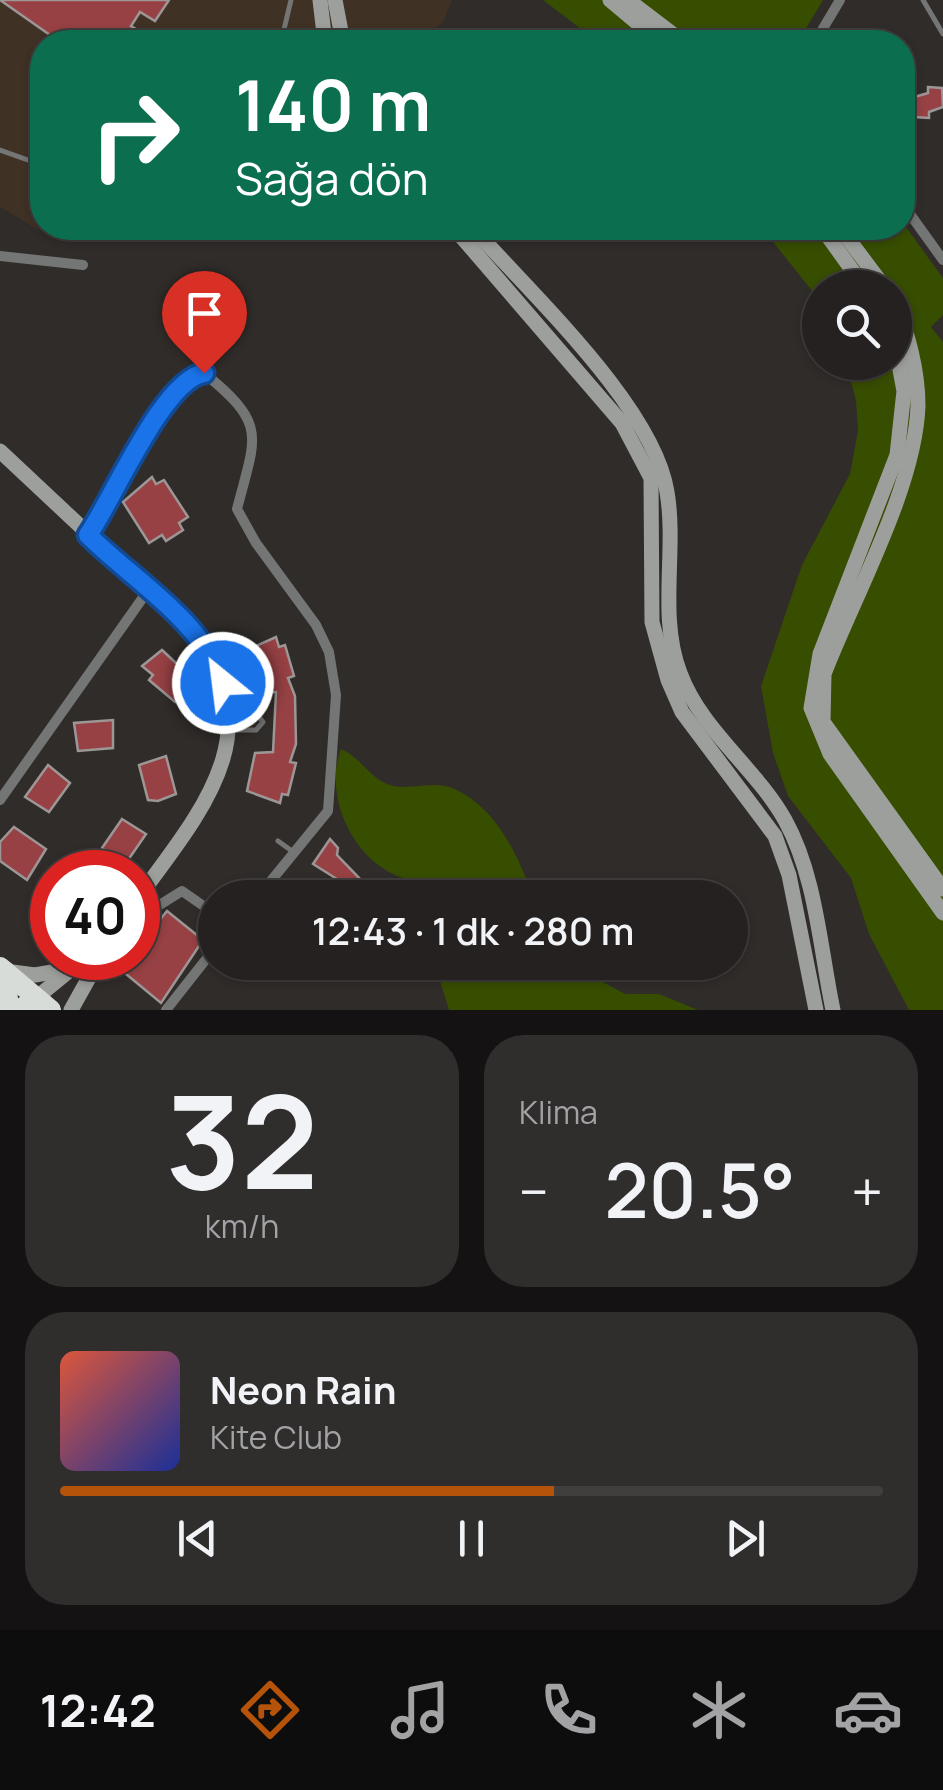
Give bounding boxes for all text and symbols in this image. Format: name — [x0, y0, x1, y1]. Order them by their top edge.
text: 140 m — [235, 56, 431, 152]
icon: right — [70, 70, 200, 200]
text: Sağa dön — [235, 147, 428, 209]
map controls — [802, 270, 912, 380]
button: search — [802, 270, 912, 380]
pin — [162, 271, 247, 374]
icon: arrive — [177, 286, 232, 341]
position arrow — [171, 631, 275, 735]
speed limit sign: 40 — [30, 850, 160, 980]
text: 12:43 · 1 dk · 280 m — [312, 904, 634, 956]
text: 32 — [165, 1050, 319, 1228]
text: Klima — [519, 1090, 598, 1134]
text: 20.5° — [604, 1138, 796, 1241]
text: − — [519, 1153, 549, 1229]
text: + — [851, 1153, 883, 1229]
text: km/h — [205, 1204, 279, 1248]
text: Neon Rain — [210, 1363, 396, 1415]
text: Kite Club — [210, 1415, 342, 1459]
icon: previous — [170, 1511, 225, 1566]
icon: pause — [444, 1511, 499, 1566]
icon: next — [718, 1511, 773, 1566]
icon: directions — [235, 1675, 305, 1745]
icon: music — [385, 1675, 455, 1745]
icon: phone — [534, 1675, 604, 1745]
icon: climate — [684, 1675, 754, 1745]
icon: car — [833, 1675, 903, 1745]
text: 12:42 — [40, 1679, 156, 1741]

